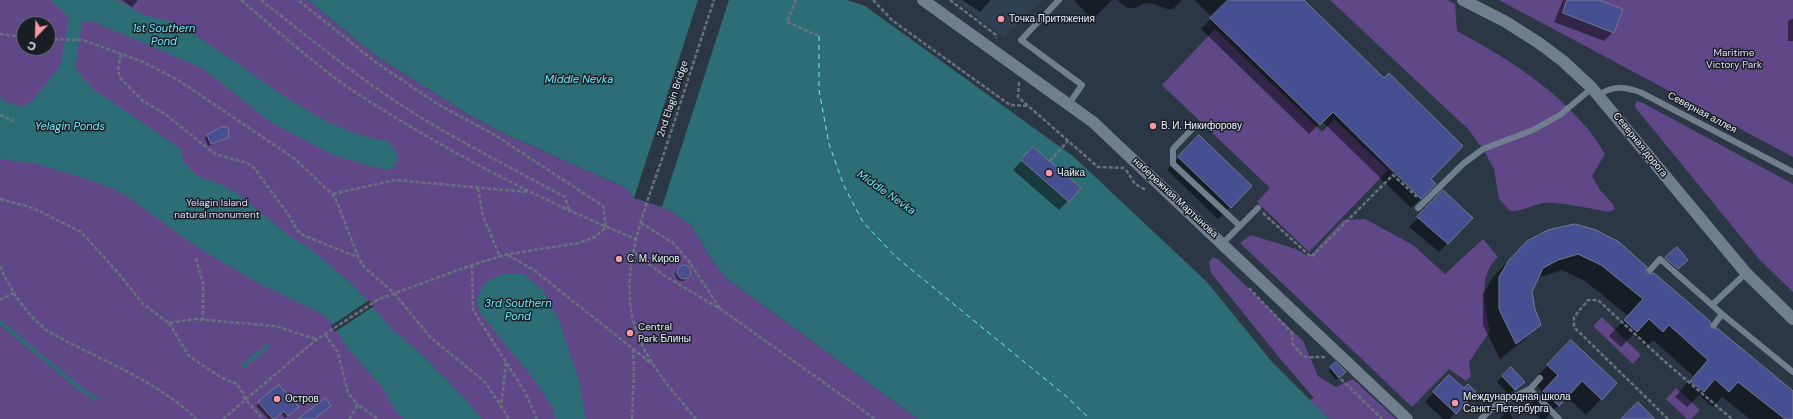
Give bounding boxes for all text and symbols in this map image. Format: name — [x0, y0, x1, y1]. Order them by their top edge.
place label: Точка Притяжения — [1009, 13, 1095, 25]
marker: Точка Притяжения — [996, 14, 1006, 24]
north arrow — [16, 16, 56, 56]
water label: 1st Southern Pond — [133, 22, 195, 48]
text: С — [25, 38, 38, 54]
park label: Maritime Victory Park — [1706, 47, 1762, 70]
street label: 2nd Elagin Bridge — [655, 59, 691, 139]
water label: Middle Nevka — [545, 73, 613, 87]
street label: Северная аллея — [1665, 90, 1739, 136]
street label: Северная дорога — [1610, 110, 1670, 180]
water label: Yelagin Ponds — [35, 120, 105, 134]
place label: В. И. Никифорову — [1161, 120, 1242, 132]
marker: В. И. Никифорову — [1148, 121, 1158, 131]
street label: набережная Мартынова — [1130, 155, 1220, 241]
place label: Чайка — [1057, 167, 1085, 179]
water label: Middle Nevka — [854, 168, 918, 218]
marker: Чайка — [1044, 168, 1054, 178]
park label: Yelagin Island natural monument — [174, 197, 260, 220]
place label: С. М. Киров — [627, 253, 680, 265]
marker: С. М. Киров — [614, 254, 624, 264]
water label: 3rd Southern Pond — [485, 297, 551, 323]
place label: Central Park Блины — [638, 321, 691, 344]
marker: Central Park Блины — [625, 328, 635, 338]
place label: Международная школа Санкт-Петербурга — [1463, 391, 1571, 414]
place label: Остров — [285, 393, 319, 405]
marker: Остров — [272, 394, 282, 404]
marker: Международная школа Санкт-Петербурга — [1450, 398, 1460, 408]

